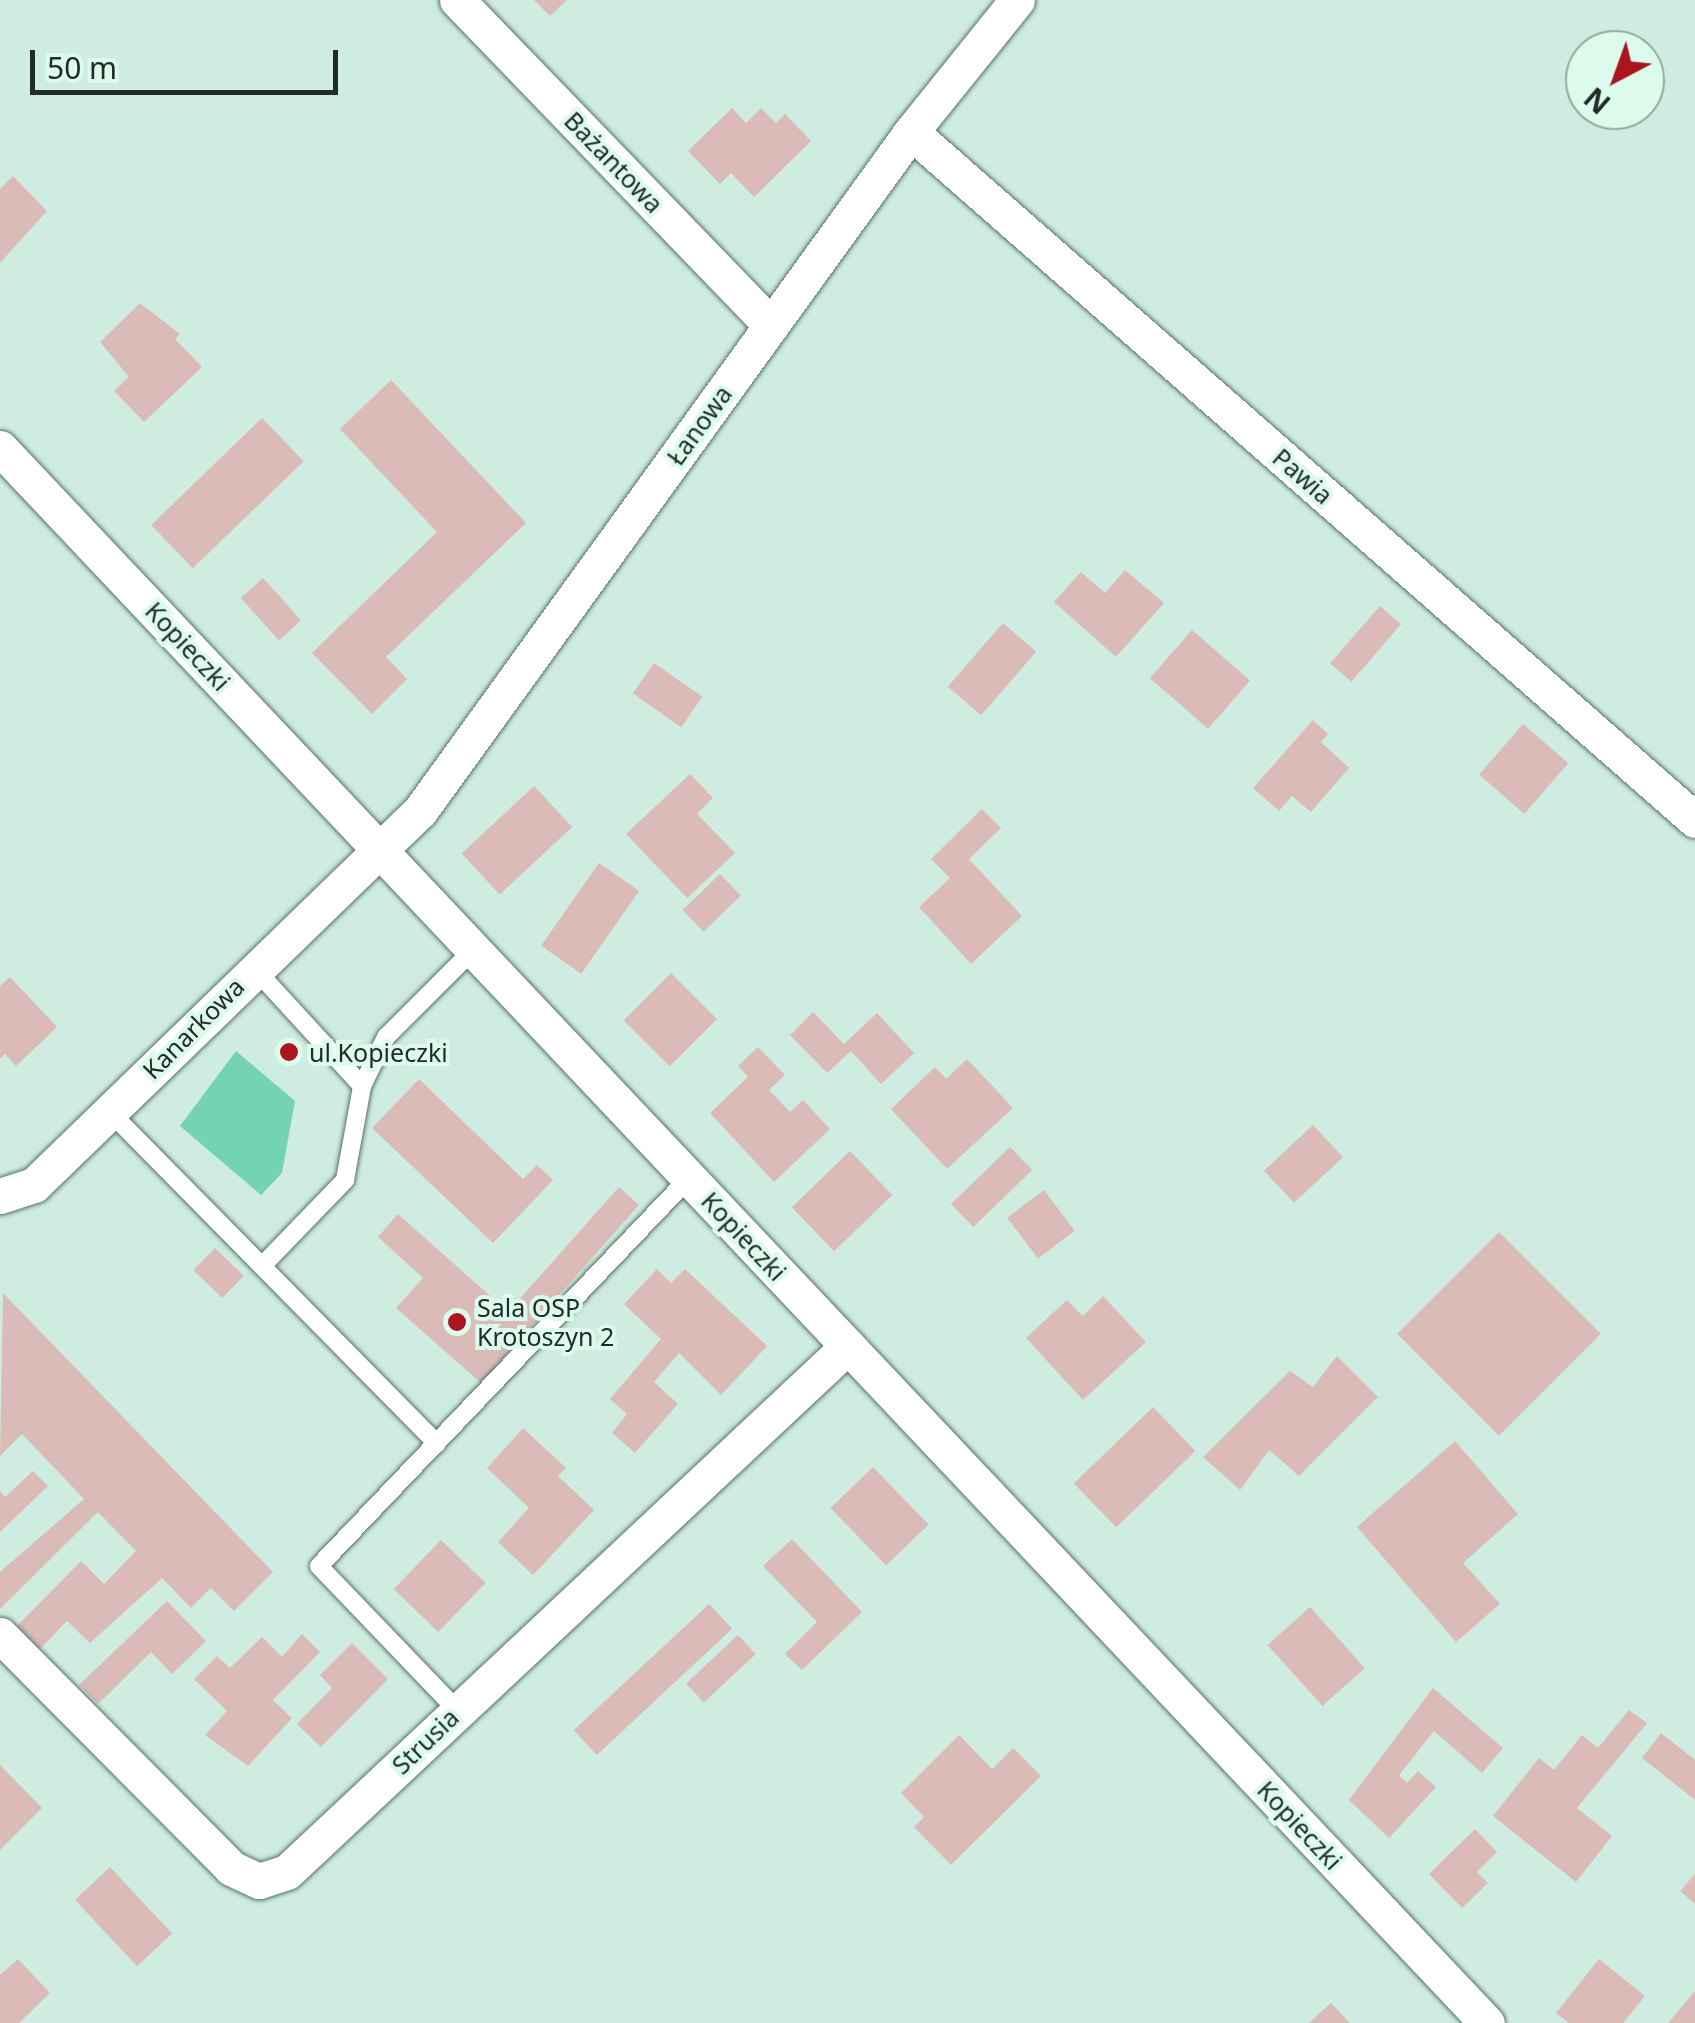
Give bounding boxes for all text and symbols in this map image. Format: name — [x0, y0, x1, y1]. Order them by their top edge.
scale bar — [35, 30, 342, 92]
north arrow — [1565, 30, 1665, 130]
text: 50 m — [47, 47, 117, 88]
text: N — [1576, 79, 1618, 123]
street label: Bażantowa — [558, 105, 670, 219]
street label: Łanowa — [660, 379, 738, 471]
street label: Pawia — [1267, 442, 1339, 510]
street label: Kopieczki — [139, 596, 237, 696]
street label: Kanarkowa — [136, 971, 250, 1085]
place label: ul.Kopieczki — [309, 1037, 448, 1067]
marker: ul.Kopieczki — [278, 1041, 300, 1063]
street label: Kopieczki — [695, 1186, 793, 1286]
place label: Sala OSP Krotoszyn 2 — [477, 1293, 614, 1352]
marker: Sala OSP Krotoszyn 2 — [446, 1311, 468, 1333]
street label: Strusia — [385, 1702, 465, 1780]
street label: Kopieczki — [1251, 1775, 1349, 1875]

